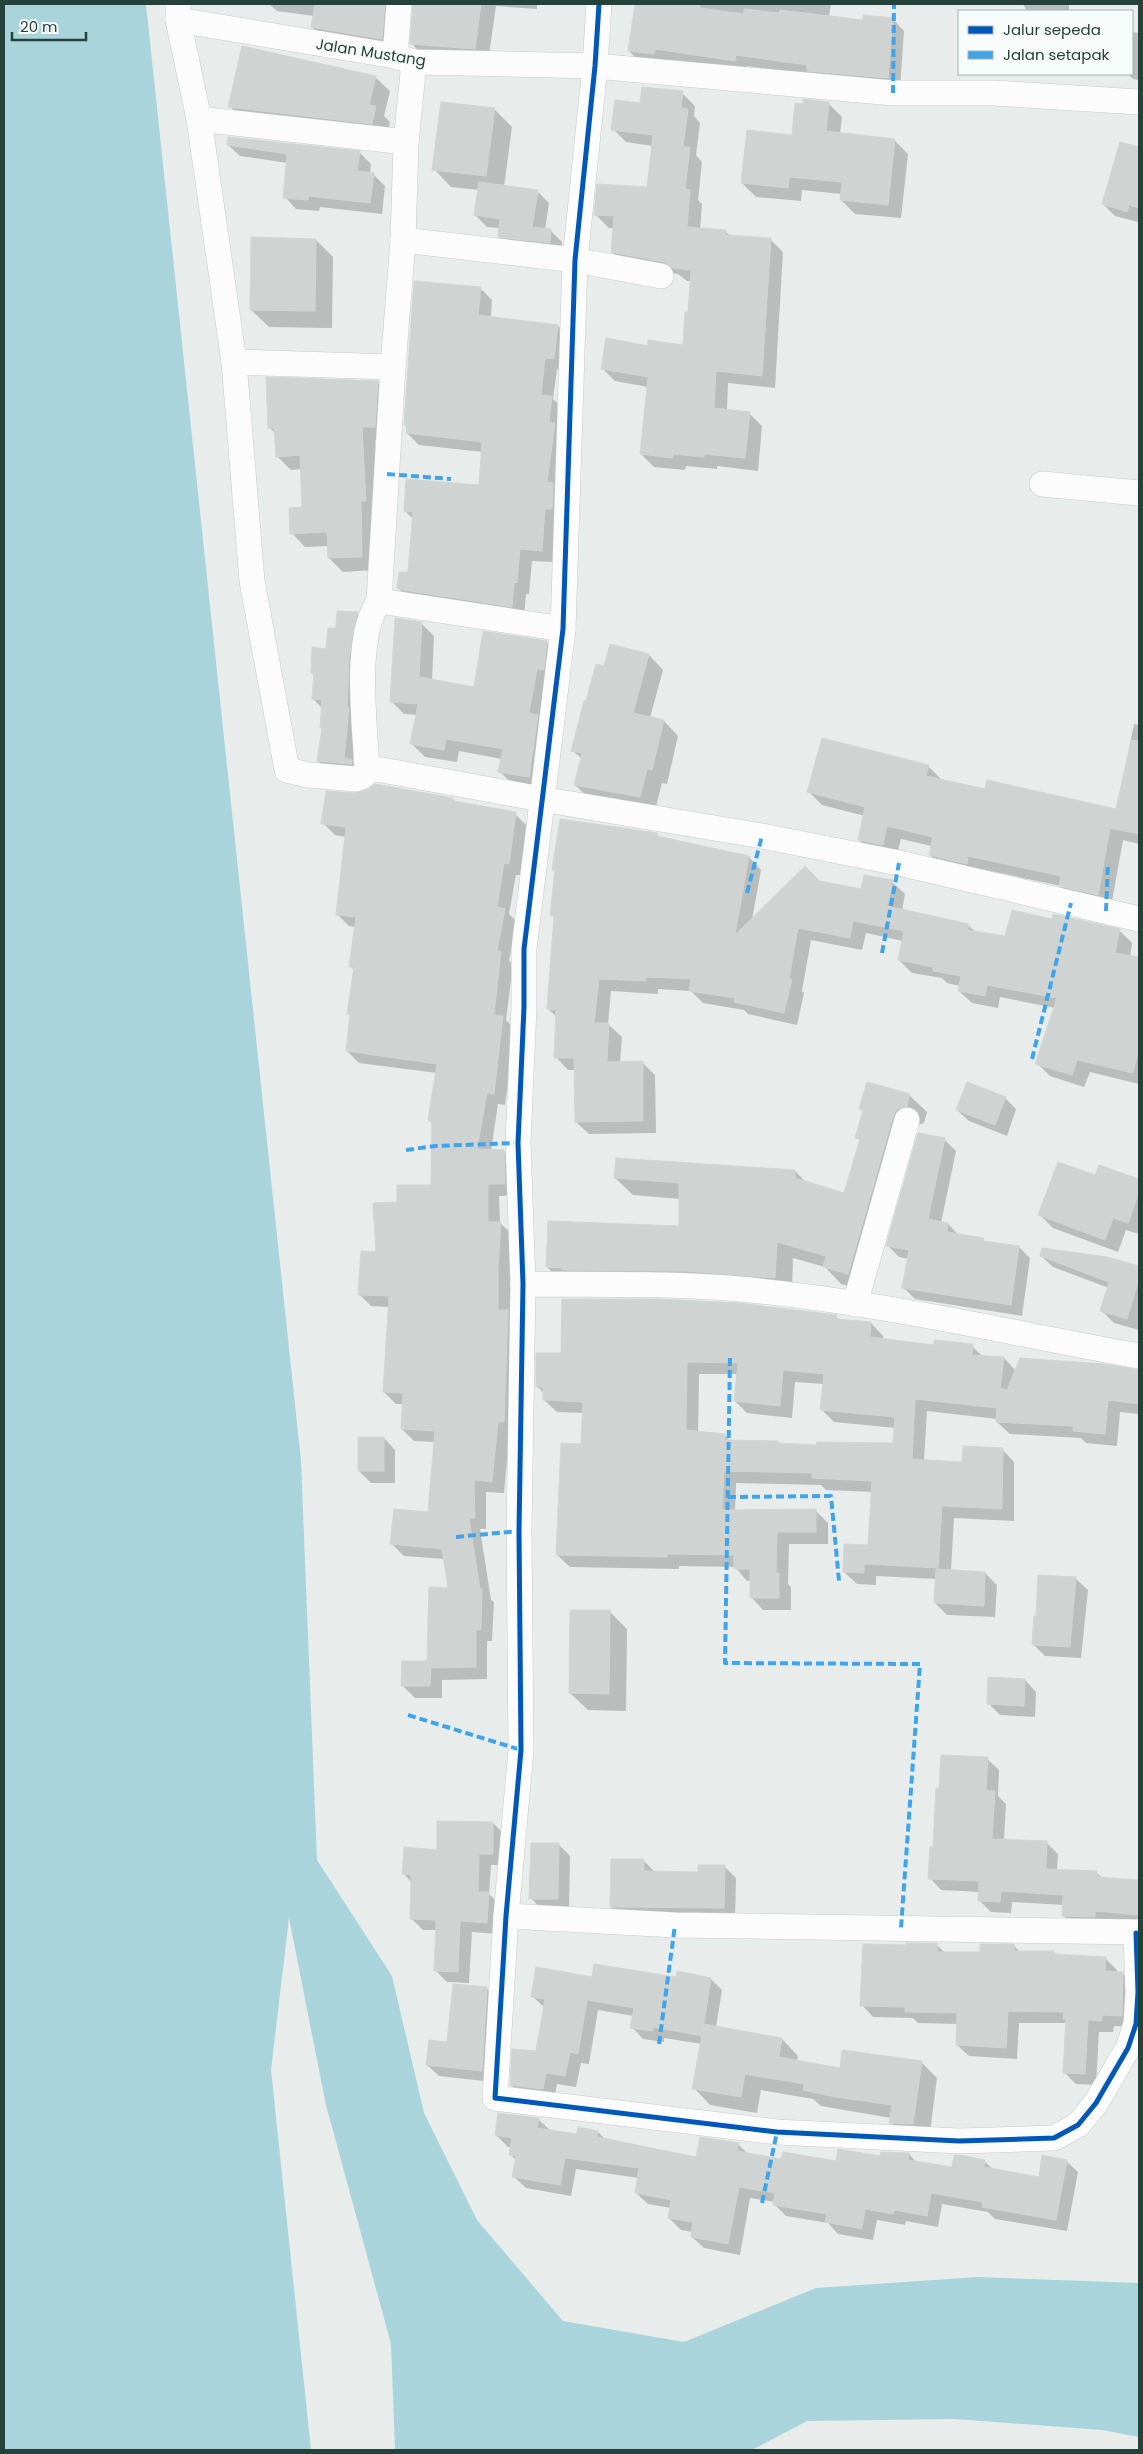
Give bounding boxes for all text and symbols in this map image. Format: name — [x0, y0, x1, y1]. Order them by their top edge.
scale bar — [12, 10, 86, 42]
legend — [958, 10, 1133, 75]
text: 20 m — [20, 16, 58, 37]
text: Jalur sepeda — [1003, 19, 1101, 40]
street label: Jalan Mustang — [314, 33, 428, 71]
text: Jalan setapak — [1003, 44, 1110, 65]

